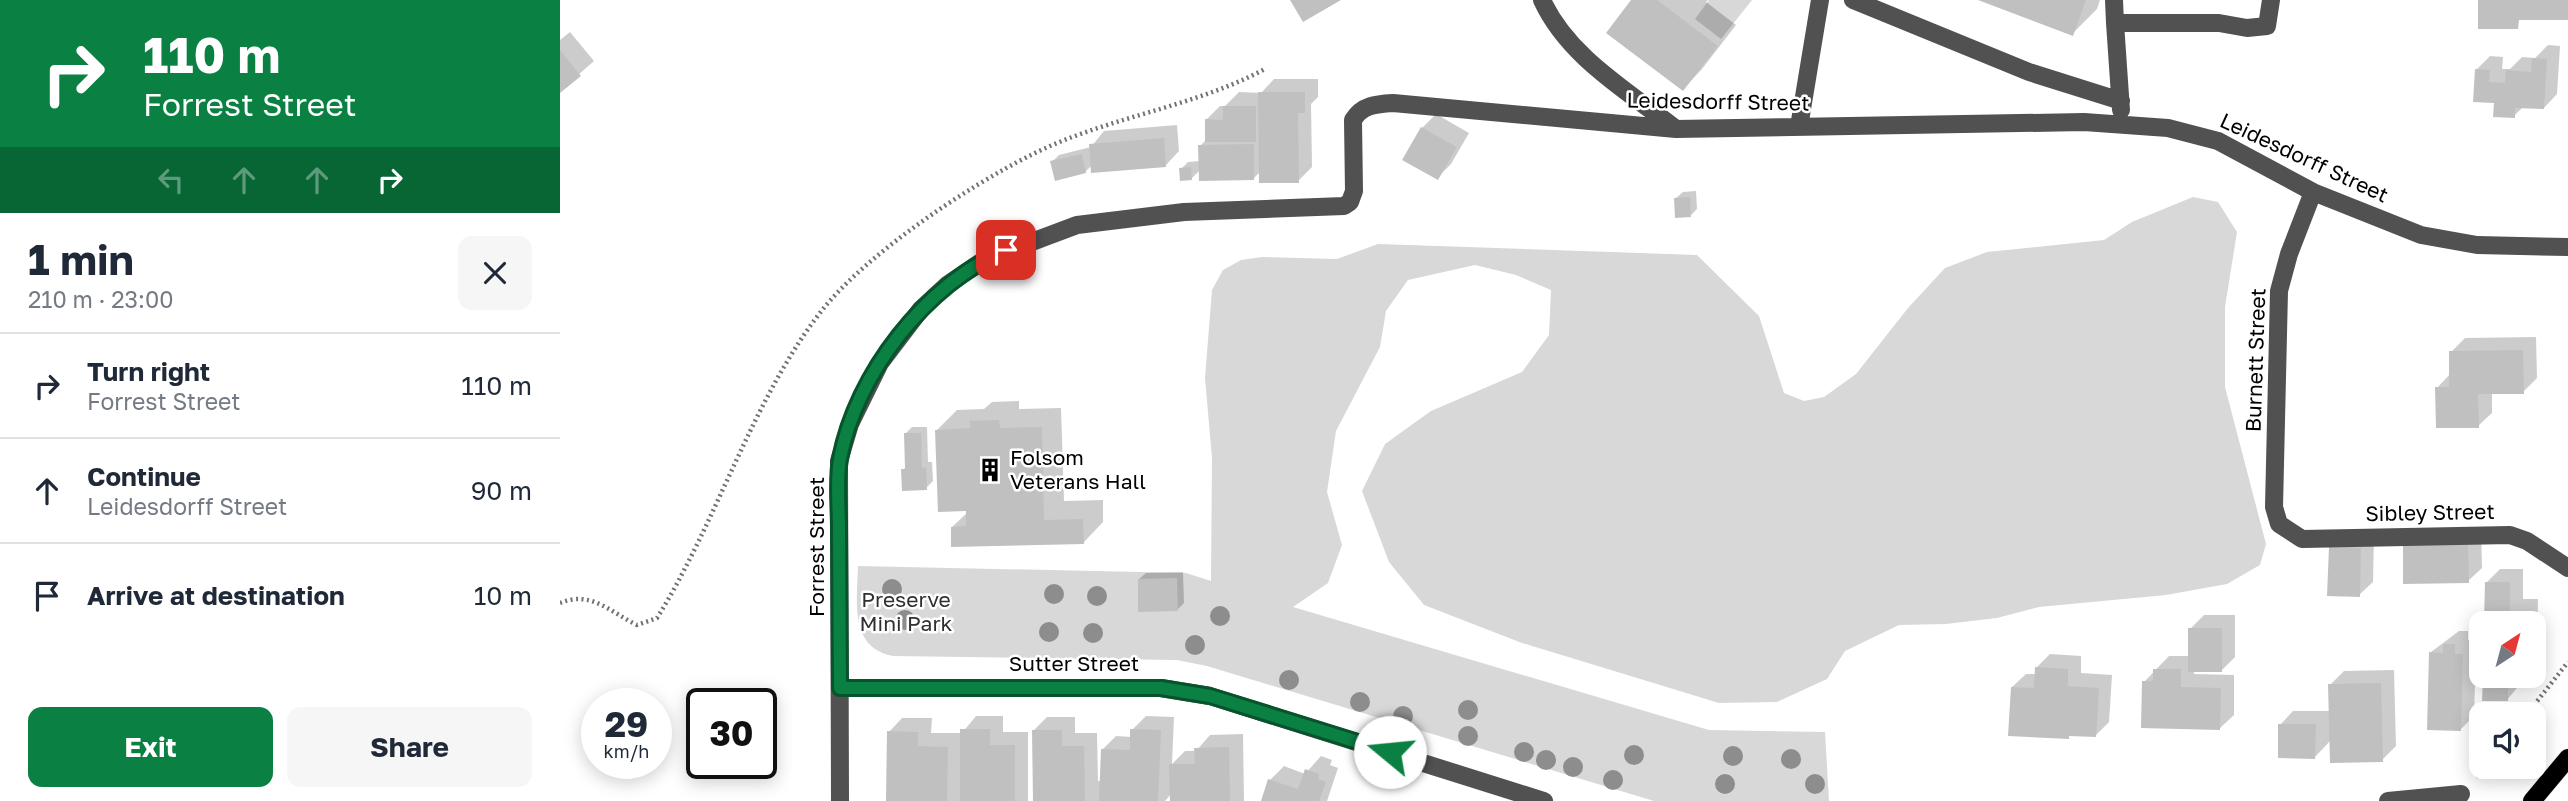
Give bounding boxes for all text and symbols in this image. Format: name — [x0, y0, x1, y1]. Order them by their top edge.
text: 110 m — [143, 25, 280, 84]
icon: right — [28, 28, 119, 119]
text: Forrest Street — [143, 85, 357, 123]
street label: Leidesdorff Street — [1626, 86, 1810, 116]
street label: Leidesdorff Street — [2216, 107, 2393, 208]
icon: left — [152, 161, 190, 199]
icon: ahead — [225, 161, 263, 199]
icon: ahead — [298, 161, 336, 199]
icon: right — [371, 161, 409, 199]
pin — [976, 220, 1036, 280]
icon: arrive — [987, 231, 1025, 269]
text: 1 min — [28, 234, 134, 284]
button: close — [458, 236, 532, 310]
text: 210 m · 23:00 — [28, 285, 173, 313]
street label: Burnett Street — [2239, 288, 2271, 432]
text: Turn right — [87, 356, 210, 387]
icon: right — [28, 367, 66, 405]
text: 110 m — [461, 370, 532, 401]
text: Forrest Street — [87, 387, 241, 415]
place label: Folsom Veterans Hall — [1010, 444, 1146, 494]
building icon: Folsom Veterans Hall — [976, 456, 1004, 484]
text: Continue — [87, 461, 201, 492]
icon: ahead — [28, 472, 66, 510]
text: 90 m — [471, 475, 532, 506]
street label: Forrest Street — [803, 477, 829, 617]
text: Leidesdorff Street — [87, 492, 287, 520]
street label: Sibley Street — [2365, 498, 2495, 526]
icon: arrive — [28, 577, 66, 615]
text: Arrive at destination — [87, 580, 345, 611]
text: 10 m — [474, 580, 532, 611]
park label: Preserve Mini Park — [860, 586, 953, 636]
north arrow — [2469, 611, 2546, 688]
map controls — [2469, 611, 2546, 779]
street label: Sutter Street — [1009, 650, 1139, 676]
speed limit sign: 30 — [686, 688, 777, 779]
button: sound — [2469, 702, 2546, 779]
text: 29 — [605, 703, 648, 745]
button: Exit — [28, 707, 273, 787]
button: Share — [287, 707, 532, 787]
position arrow — [1353, 715, 1427, 789]
text: km/h — [604, 740, 649, 762]

